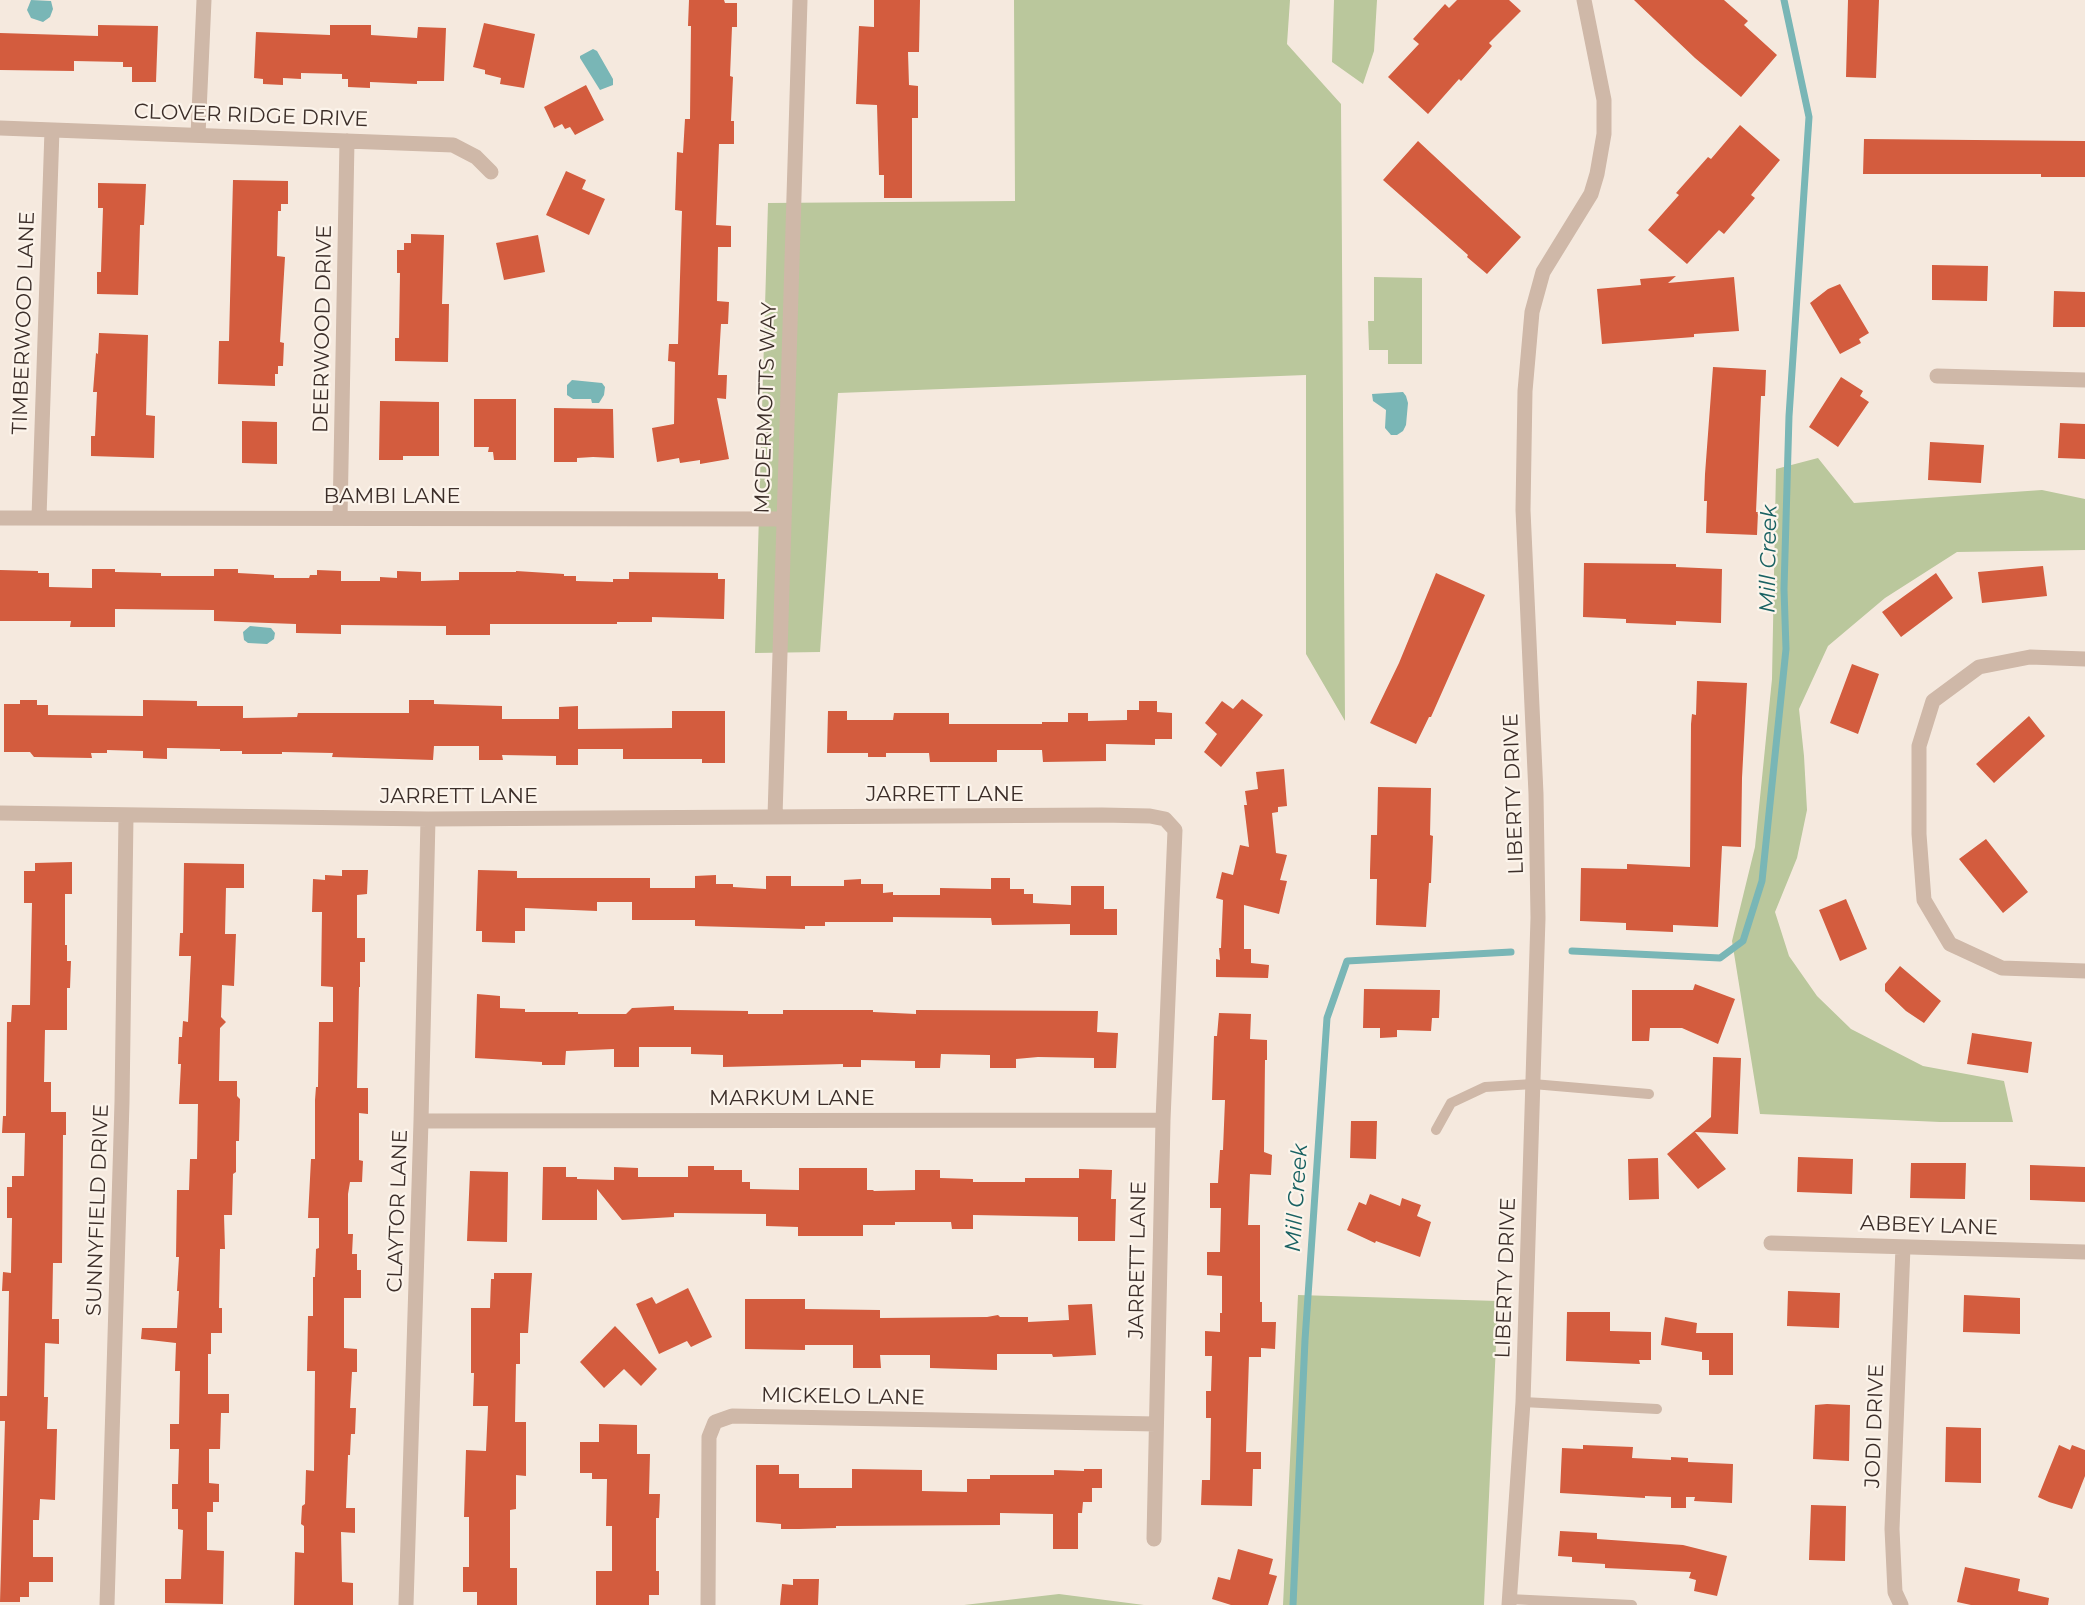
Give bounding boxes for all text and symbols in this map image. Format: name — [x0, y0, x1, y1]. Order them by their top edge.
street label: CLOVER RIDGE DRIVE — [133, 99, 369, 133]
street label: TIMBERWOOD LANE — [8, 211, 40, 435]
street label: DEERWOOD DRIVE — [309, 225, 337, 433]
street label: MCDERMOTTS WAY — [750, 302, 782, 514]
street label: BAMBI LANE — [323, 484, 461, 510]
water label: Mill Creek — [1755, 505, 1783, 613]
street label: LIBERTY DRIVE — [1499, 713, 1529, 875]
street label: JARRETT LANE — [866, 782, 1024, 808]
street label: JARRETT LANE — [380, 784, 538, 810]
street label: MARKUM LANE — [709, 1086, 875, 1112]
street label: SUNNYFIELD DRIVE — [82, 1104, 114, 1316]
street label: CLAYTOR LANE — [383, 1129, 413, 1293]
water label: Mill Creek — [1280, 1143, 1314, 1253]
street label: JARRETT LANE — [1124, 1181, 1152, 1339]
street label: LIBERTY DRIVE — [1491, 1197, 1521, 1359]
street label: ABBEY LANE — [1860, 1211, 1998, 1241]
street label: JODI DRIVE — [1860, 1363, 1890, 1489]
street label: MICKELO LANE — [761, 1383, 925, 1411]

